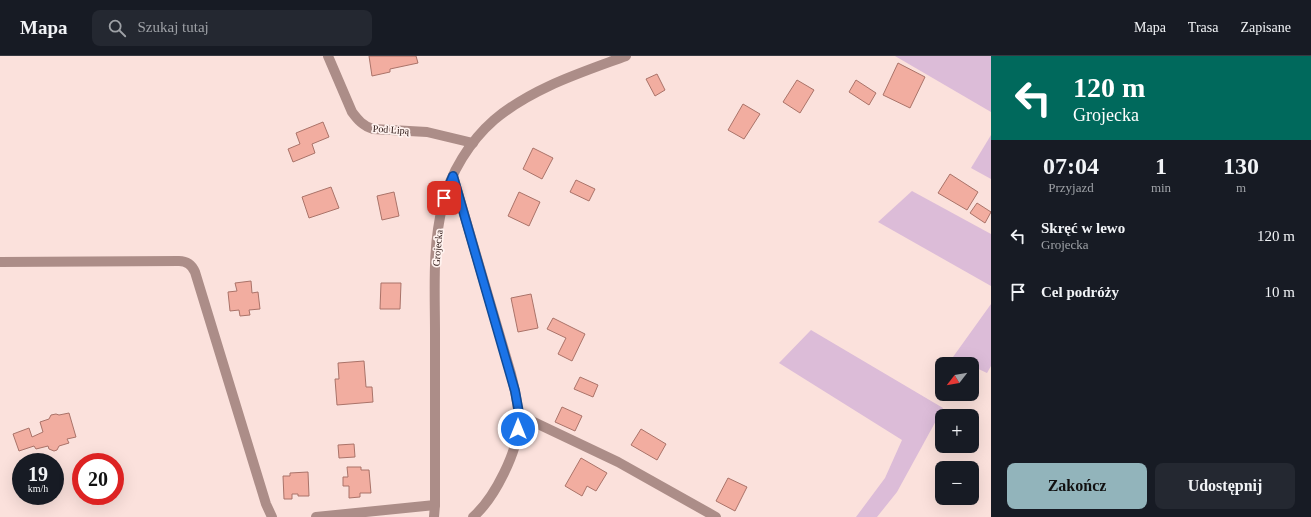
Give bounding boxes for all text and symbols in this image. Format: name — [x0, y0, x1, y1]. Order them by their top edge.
search box — [92, 10, 372, 46]
text: Mapa — [20, 17, 68, 38]
icon: search — [106, 17, 128, 39]
text: Szukaj tutaj — [138, 19, 209, 35]
text: Mapa — [1134, 20, 1166, 35]
text: Trasa — [1188, 20, 1218, 35]
text: Zapisane — [1240, 20, 1291, 35]
icon: left — [1007, 72, 1059, 124]
text: 120 m — [1073, 72, 1145, 103]
text: Grojecka — [1073, 105, 1139, 125]
street label: Pod Lipą — [372, 123, 410, 136]
text: 07:04 — [1043, 153, 1099, 179]
text: 1 — [1155, 153, 1167, 179]
text: 130 — [1223, 153, 1259, 179]
text: Przyjazd — [1048, 180, 1094, 195]
text: min — [1151, 180, 1171, 195]
text: m — [1236, 180, 1246, 195]
pin — [427, 181, 461, 215]
icon: arrive — [433, 187, 455, 209]
text: Skręć w lewo — [1041, 220, 1125, 236]
icon: left — [1007, 225, 1029, 247]
text: 120 m — [1257, 228, 1295, 244]
street label: Grojecka — [430, 229, 445, 267]
text: Grojecka — [1041, 237, 1089, 252]
icon: arrive — [1007, 281, 1029, 303]
text: Cel podróży — [1041, 284, 1119, 300]
text: 10 m — [1265, 284, 1295, 300]
north arrow — [935, 357, 979, 401]
map controls — [935, 357, 979, 505]
position arrow — [497, 408, 539, 450]
button: + — [935, 409, 979, 453]
speed limit sign: 20 — [72, 453, 124, 505]
button: − — [935, 461, 979, 505]
text: 19 — [28, 463, 48, 485]
button: Zakończ — [1007, 463, 1147, 509]
button: Udostępnij — [1155, 463, 1295, 509]
text: km/h — [28, 483, 48, 494]

